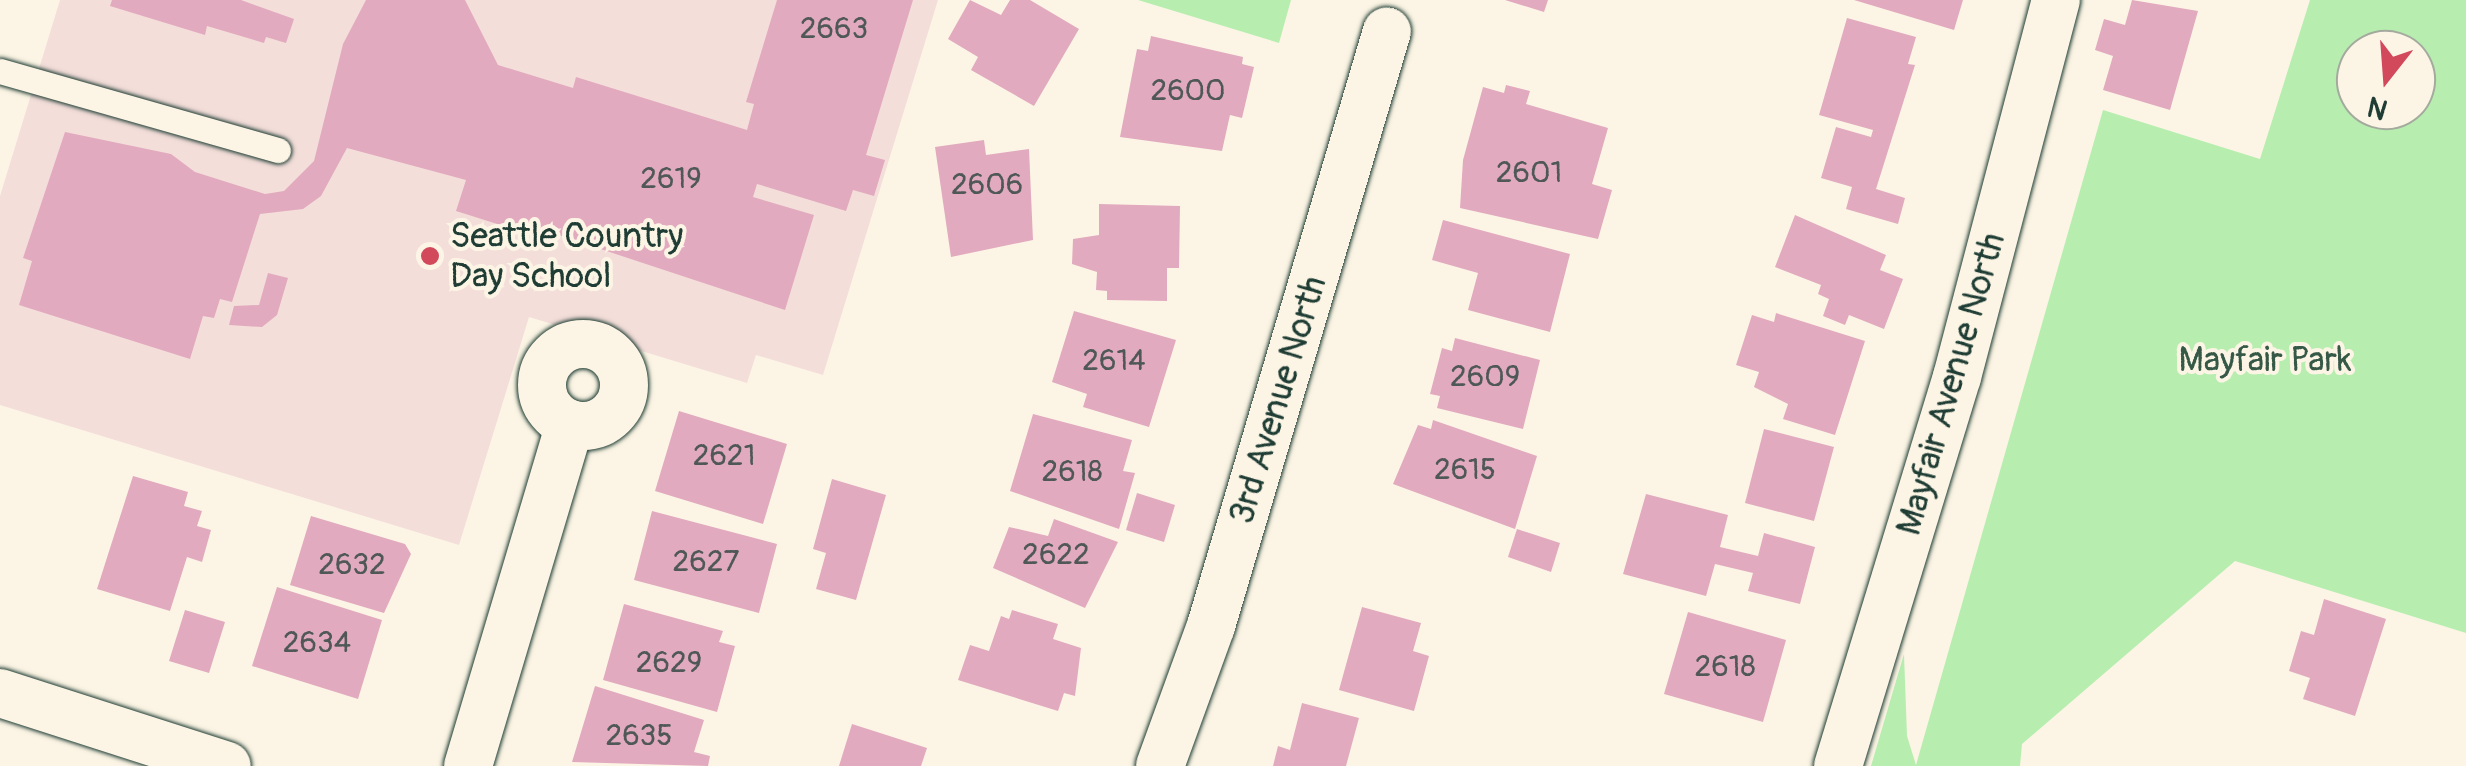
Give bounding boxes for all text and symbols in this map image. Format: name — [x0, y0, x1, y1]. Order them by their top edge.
house number: 2663 — [800, 11, 868, 47]
north arrow — [2336, 30, 2436, 130]
house number: 2600 — [1150, 73, 1226, 109]
text: N — [2363, 88, 2392, 127]
house number: 2601 — [1496, 155, 1562, 191]
house number: 2619 — [640, 161, 702, 197]
house number: 2606 — [951, 167, 1023, 203]
place label: Seattle Country Day School — [450, 215, 683, 297]
street label: Mayfair Avenue North — [1888, 228, 2014, 540]
marker: Seattle Country Day School — [419, 245, 441, 267]
street label: 3rd Avenue North — [1220, 271, 1336, 529]
park label: Mayfair Park — [2178, 339, 2352, 381]
house number: 2614 — [1082, 343, 1146, 379]
house number: 2609 — [1450, 359, 1520, 395]
house number: 2621 — [693, 438, 755, 474]
house number: 2615 — [1434, 452, 1496, 488]
house number: 2618 — [1041, 454, 1103, 490]
house number: 2622 — [1022, 537, 1090, 573]
house number: 2627 — [673, 544, 739, 580]
house number: 2632 — [318, 547, 386, 583]
house number: 2634 — [283, 625, 351, 661]
house number: 2629 — [636, 645, 702, 681]
house number: 2618 — [1694, 649, 1756, 685]
house number: 2635 — [605, 718, 673, 754]

